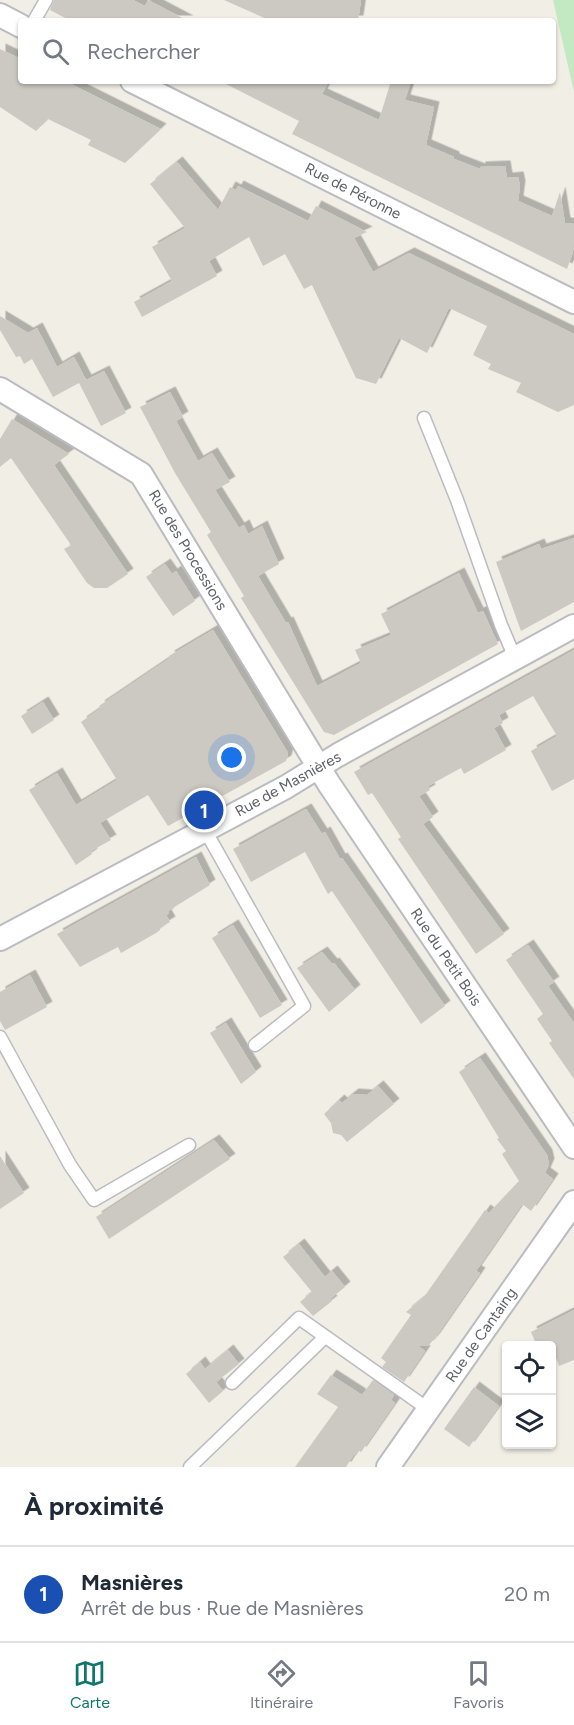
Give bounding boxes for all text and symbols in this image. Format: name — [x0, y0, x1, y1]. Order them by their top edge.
search box — [18, 18, 556, 84]
icon: search — [39, 35, 72, 68]
text: Rechercher — [87, 38, 200, 65]
street label: Rue de Péronne — [302, 159, 404, 223]
street label: Rue des Processions — [145, 486, 231, 614]
your location — [217, 743, 246, 772]
street label: Rue de Masnières — [232, 748, 344, 820]
pin: 1 — [184, 788, 224, 832]
street label: Rue du Petit Bois — [407, 905, 485, 1009]
street label: Rue de Cantaing — [442, 1284, 520, 1386]
map controls — [502, 1341, 556, 1449]
button: locate — [502, 1341, 556, 1395]
button: layers — [502, 1395, 556, 1449]
text: À proximité — [24, 1490, 164, 1522]
text: Masnières — [81, 1569, 183, 1596]
text: 1 — [39, 1582, 48, 1606]
text: 20 m — [504, 1582, 550, 1606]
text: Arrêt de bus · Rue de Masnières — [81, 1596, 364, 1620]
tab: Carte — [70, 1657, 110, 1712]
tab: Itinéraire — [250, 1657, 313, 1712]
tab: Favoris — [453, 1657, 504, 1712]

